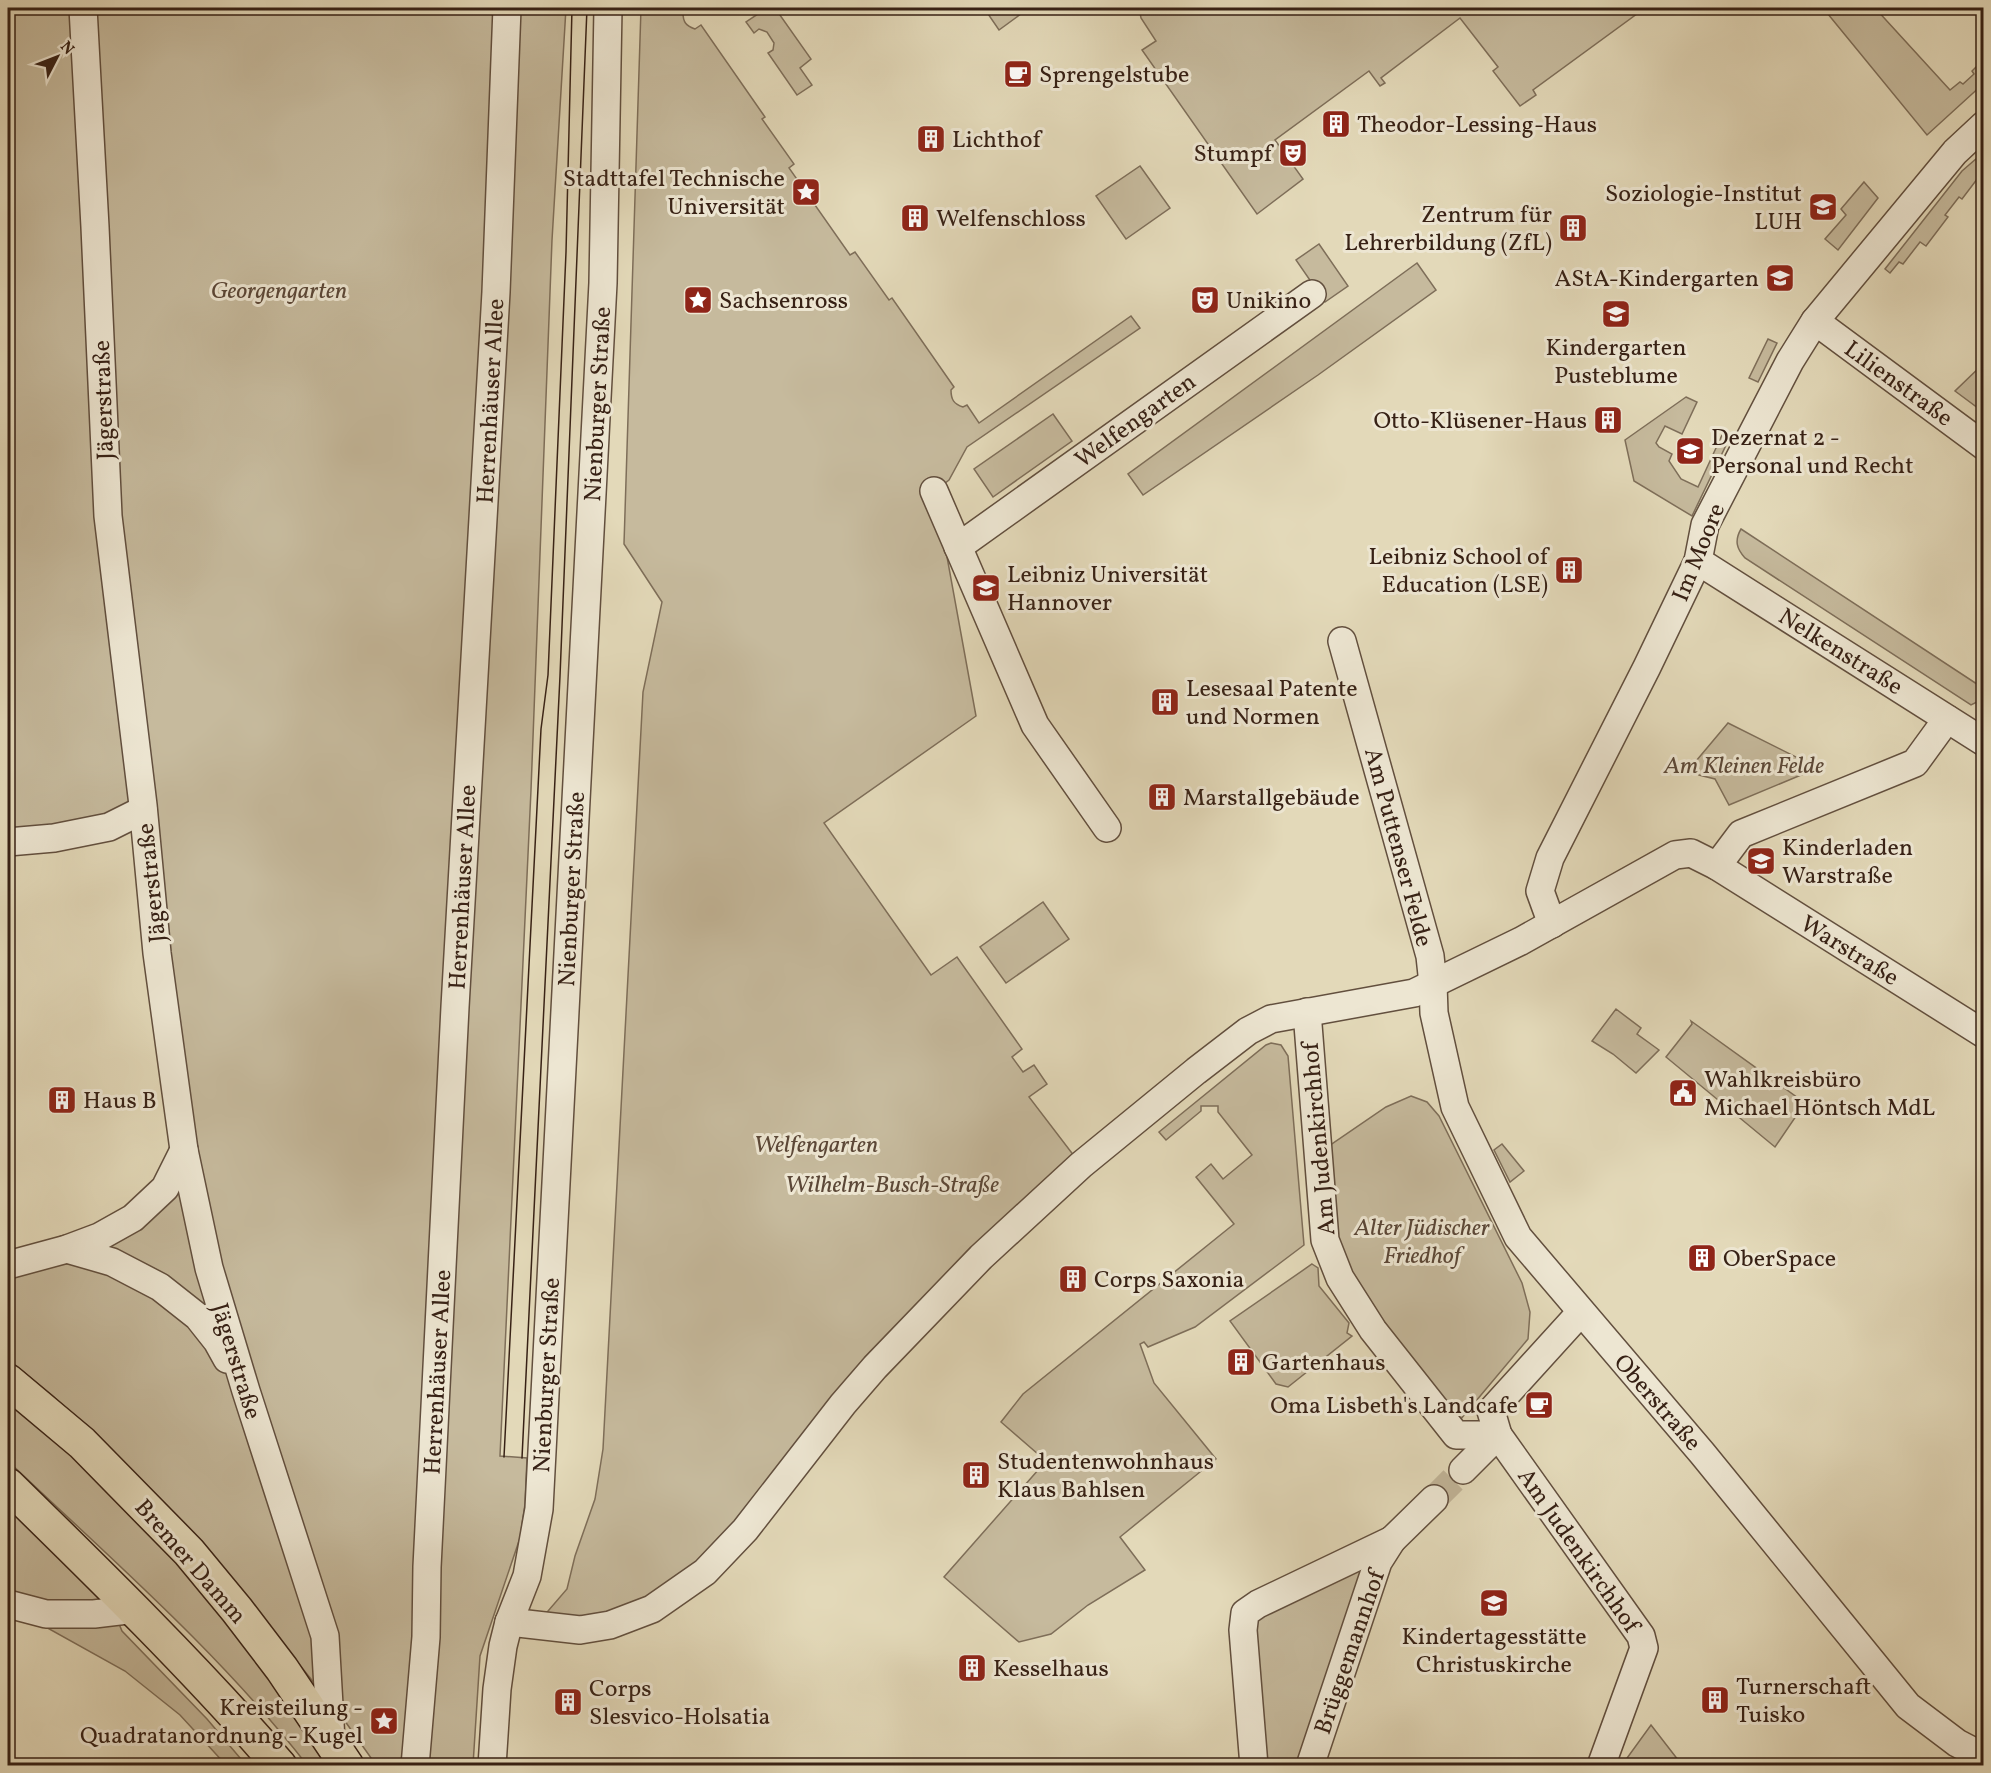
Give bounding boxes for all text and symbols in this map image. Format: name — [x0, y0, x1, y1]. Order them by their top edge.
north arrow — [27, 27, 87, 87]
text: N — [55, 37, 79, 60]
cafe icon: Sprengelstube — [1002, 58, 1034, 90]
place label: Sprengelstube — [1039, 59, 1189, 93]
building icon: Theodor-Lessing-Haus — [1320, 108, 1352, 140]
place label: Theodor-Lessing-Haus — [1357, 109, 1597, 143]
building icon: Lichthof — [915, 123, 947, 155]
place label: Lichthof — [952, 124, 1044, 158]
theatre icon: Stumpf — [1277, 137, 1309, 169]
place label: Stumpf — [1194, 138, 1275, 172]
place label: Stadttafel Technische Universität — [563, 163, 785, 225]
place icon: Stadttafel Technische Universität — [790, 176, 822, 208]
place label: Soziologie-Institut LUH — [1605, 178, 1802, 240]
school or university icon: Soziologie-Institut LUH — [1807, 191, 1839, 223]
place label: Zentrum für Lehrerbildung (ZfL) — [1344, 199, 1552, 261]
building icon: Welfenschloss — [899, 202, 931, 234]
place label: Welfenschloss — [936, 203, 1086, 237]
building icon: Zentrum für Lehrerbildung (ZfL) — [1557, 212, 1589, 244]
school or university icon: AStA-Kindergarten — [1764, 262, 1796, 294]
place label: AStA-Kindergarten — [1554, 263, 1759, 297]
park label: Georgengarten — [211, 275, 347, 309]
place icon: Sachsenross — [682, 284, 714, 316]
theatre icon: Unikino — [1189, 284, 1221, 316]
place label: Sachsenross — [719, 285, 848, 319]
place label: Unikino — [1226, 285, 1311, 319]
street label: Herrenhäuser Allee — [470, 298, 514, 505]
school or university icon: Kindergarten Pusteblume — [1600, 298, 1632, 330]
street label: Nienburger Straße — [577, 306, 621, 503]
place label: Kindergarten Pusteblume — [1546, 332, 1686, 394]
street label: Lilienstraße — [1836, 333, 1959, 436]
street label: Jägerstraße — [86, 339, 124, 460]
street label: Welfengarten — [1068, 366, 1204, 477]
building icon: Otto-Klüsener-Haus — [1592, 404, 1624, 436]
place label: Otto-Klüsener-Haus — [1373, 405, 1587, 439]
place label: Dezernat 2 - Personal und Recht — [1711, 422, 1914, 484]
school or university icon: Dezernat 2 - Personal und Recht — [1674, 435, 1706, 467]
street label: Im Moore — [1665, 498, 1735, 607]
place label: Leibniz School of Education (LSE) — [1369, 541, 1551, 603]
building icon: Leibniz School of Education (LSE) — [1553, 554, 1585, 586]
place label: Leibniz Universität Hannover — [1007, 559, 1208, 621]
school or university icon: Leibniz Universität Hannover — [970, 572, 1002, 604]
street label: Nelkenstraße — [1771, 601, 1909, 705]
place label: Lesesaal Patente und Normen — [1186, 673, 1358, 735]
building icon: Lesesaal Patente und Normen — [1149, 686, 1181, 718]
street label: Am Puttenser Felde — [1354, 744, 1440, 951]
park label: Am Kleinen Felde — [1663, 750, 1824, 784]
building icon: Marstallgebäude — [1146, 781, 1178, 813]
place label: Marstallgebäude — [1183, 782, 1360, 816]
street label: Herrenhäuser Allee — [442, 784, 486, 991]
street label: Nienburger Straße — [551, 791, 595, 988]
street label: Jägerstraße — [130, 821, 176, 944]
place label: Kinderladen Warstraße — [1782, 832, 1913, 894]
school or university icon: Kinderladen Warstraße — [1745, 845, 1777, 877]
street label: Warstraße — [1793, 908, 1905, 995]
street label: Am Judenkirchhof — [1294, 1038, 1345, 1237]
place label: Wahlkreisbüro Michael Höntsch MdL — [1704, 1064, 1935, 1126]
public building icon: Wahlkreisbüro Michael Höntsch MdL — [1667, 1077, 1699, 1109]
building icon: Haus B — [46, 1084, 78, 1116]
place label: Haus B — [83, 1085, 157, 1119]
park label: Welfengarten — [754, 1129, 878, 1163]
park label: Wilhelm-Busch-Straße — [785, 1169, 999, 1203]
park label: Alter Jüdischer Friedhof — [1353, 1212, 1491, 1274]
building icon: OberSpace — [1686, 1242, 1718, 1274]
place label: OberSpace — [1723, 1243, 1836, 1277]
building icon: Corps Saxonia — [1057, 1263, 1089, 1295]
place label: Corps Saxonia — [1094, 1264, 1245, 1298]
street label: Herrenhäuser Allee — [417, 1269, 461, 1476]
street label: Nienburger Straße — [526, 1277, 570, 1474]
street label: Jägerstraße — [201, 1299, 269, 1424]
building icon: Gartenhaus — [1225, 1346, 1257, 1378]
place label: Gartenhaus — [1262, 1347, 1386, 1381]
street label: Oberstraße — [1605, 1347, 1708, 1459]
cafe icon: Oma Lisbeth's Landcafe — [1523, 1389, 1555, 1421]
place label: Oma Lisbeth's Landcafe — [1270, 1390, 1518, 1424]
place label: Studentenwohnhaus Klaus Bahlsen — [997, 1446, 1214, 1508]
building icon: Studentenwohnhaus Klaus Bahlsen — [960, 1459, 992, 1491]
street label: Am Judenkirchhof — [1508, 1462, 1648, 1643]
street label: Bremer Damm — [126, 1492, 253, 1632]
street label: Brüggemannhof — [1307, 1563, 1396, 1739]
school or university icon: Kindertagesstätte Christuskirche — [1478, 1587, 1510, 1619]
place label: Kindertagesstätte Christuskirche — [1401, 1621, 1587, 1683]
building icon: Kesselhaus — [956, 1652, 988, 1684]
place label: Kesselhaus — [993, 1653, 1109, 1687]
place label: Turnerschaft Tuisko — [1736, 1671, 1871, 1733]
place label: Corps Slesvico-Holsatia — [589, 1673, 771, 1735]
building icon: Turnerschaft Tuisko — [1699, 1684, 1731, 1716]
building icon: Corps Slesvico-Holsatia — [552, 1686, 584, 1718]
place label: Kreisteilung - Quadratanordnung - Kugel — [80, 1692, 363, 1754]
place icon: Kreisteilung - Quadratanordnung - Kugel — [368, 1705, 400, 1737]

